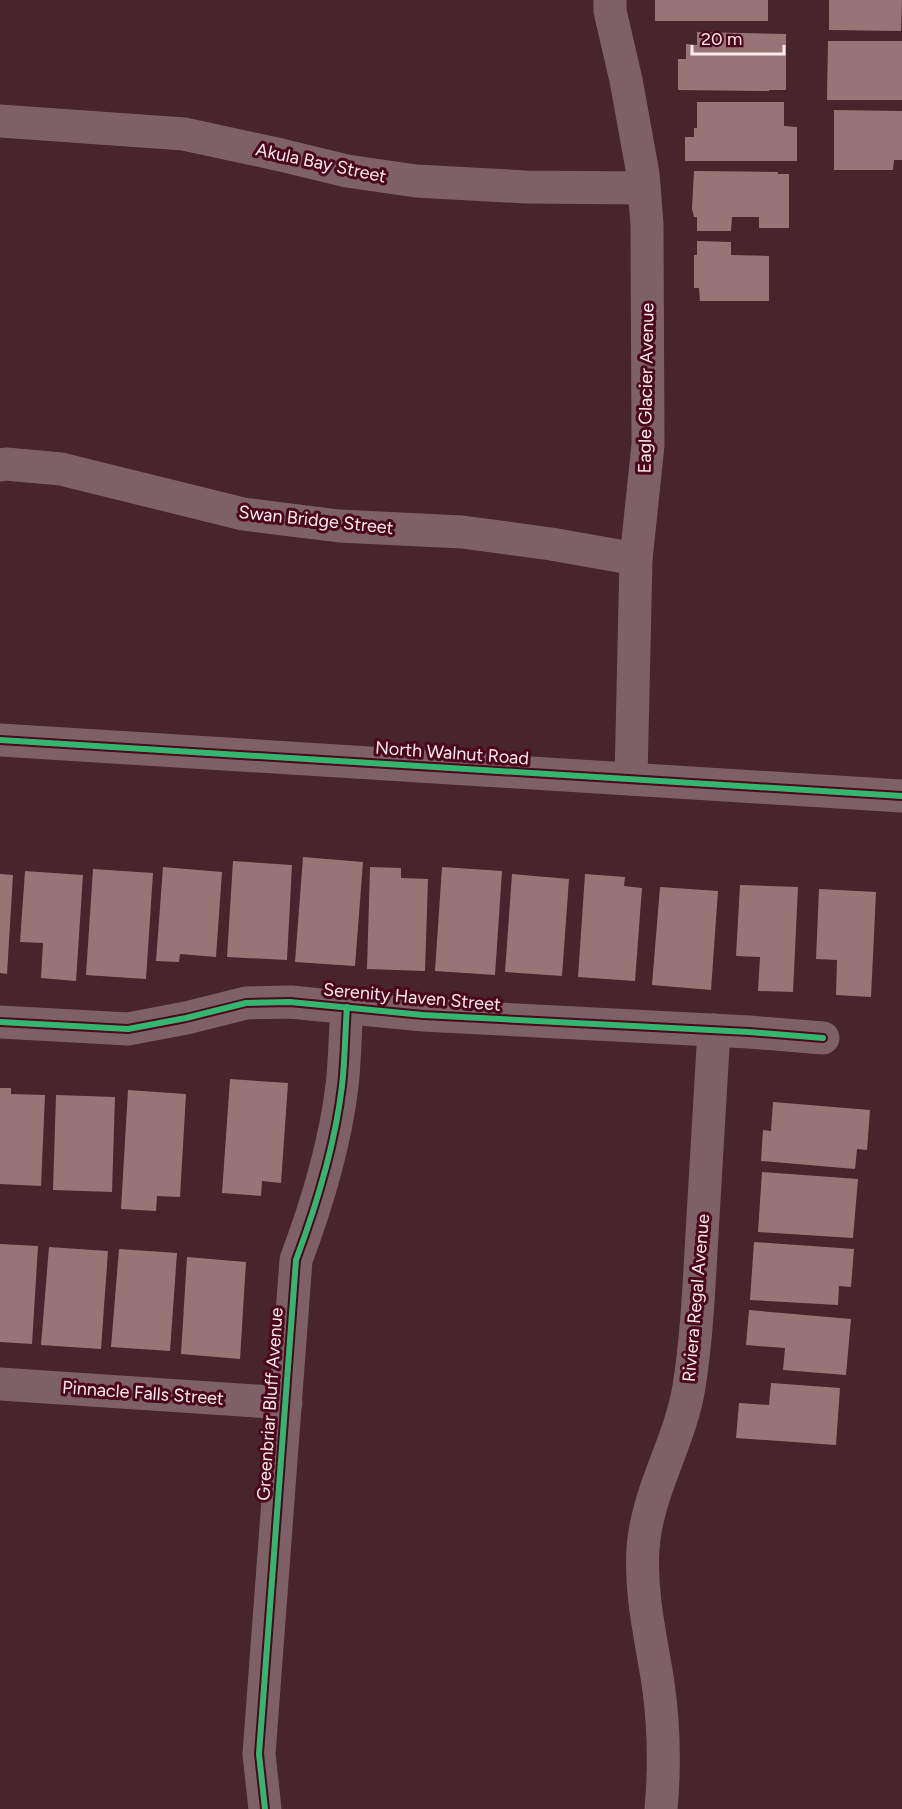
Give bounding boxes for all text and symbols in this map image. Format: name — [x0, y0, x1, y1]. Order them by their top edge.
scale bar — [692, 18, 784, 56]
text: 20 m — [701, 28, 742, 50]
street label: Akula Bay Street — [254, 138, 388, 188]
street label: Eagle Glacier Avenue — [634, 302, 658, 473]
street label: Swan Bridge Street — [237, 501, 395, 539]
street label: North Walnut Road — [374, 737, 530, 769]
street label: Serenity Haven Street — [322, 978, 502, 1016]
street label: Riviera Regal Avenue — [678, 1213, 714, 1383]
street label: Greenbriar Bluff Avenue — [252, 1307, 288, 1501]
street label: Pinnacle Falls Street — [62, 1376, 225, 1410]

